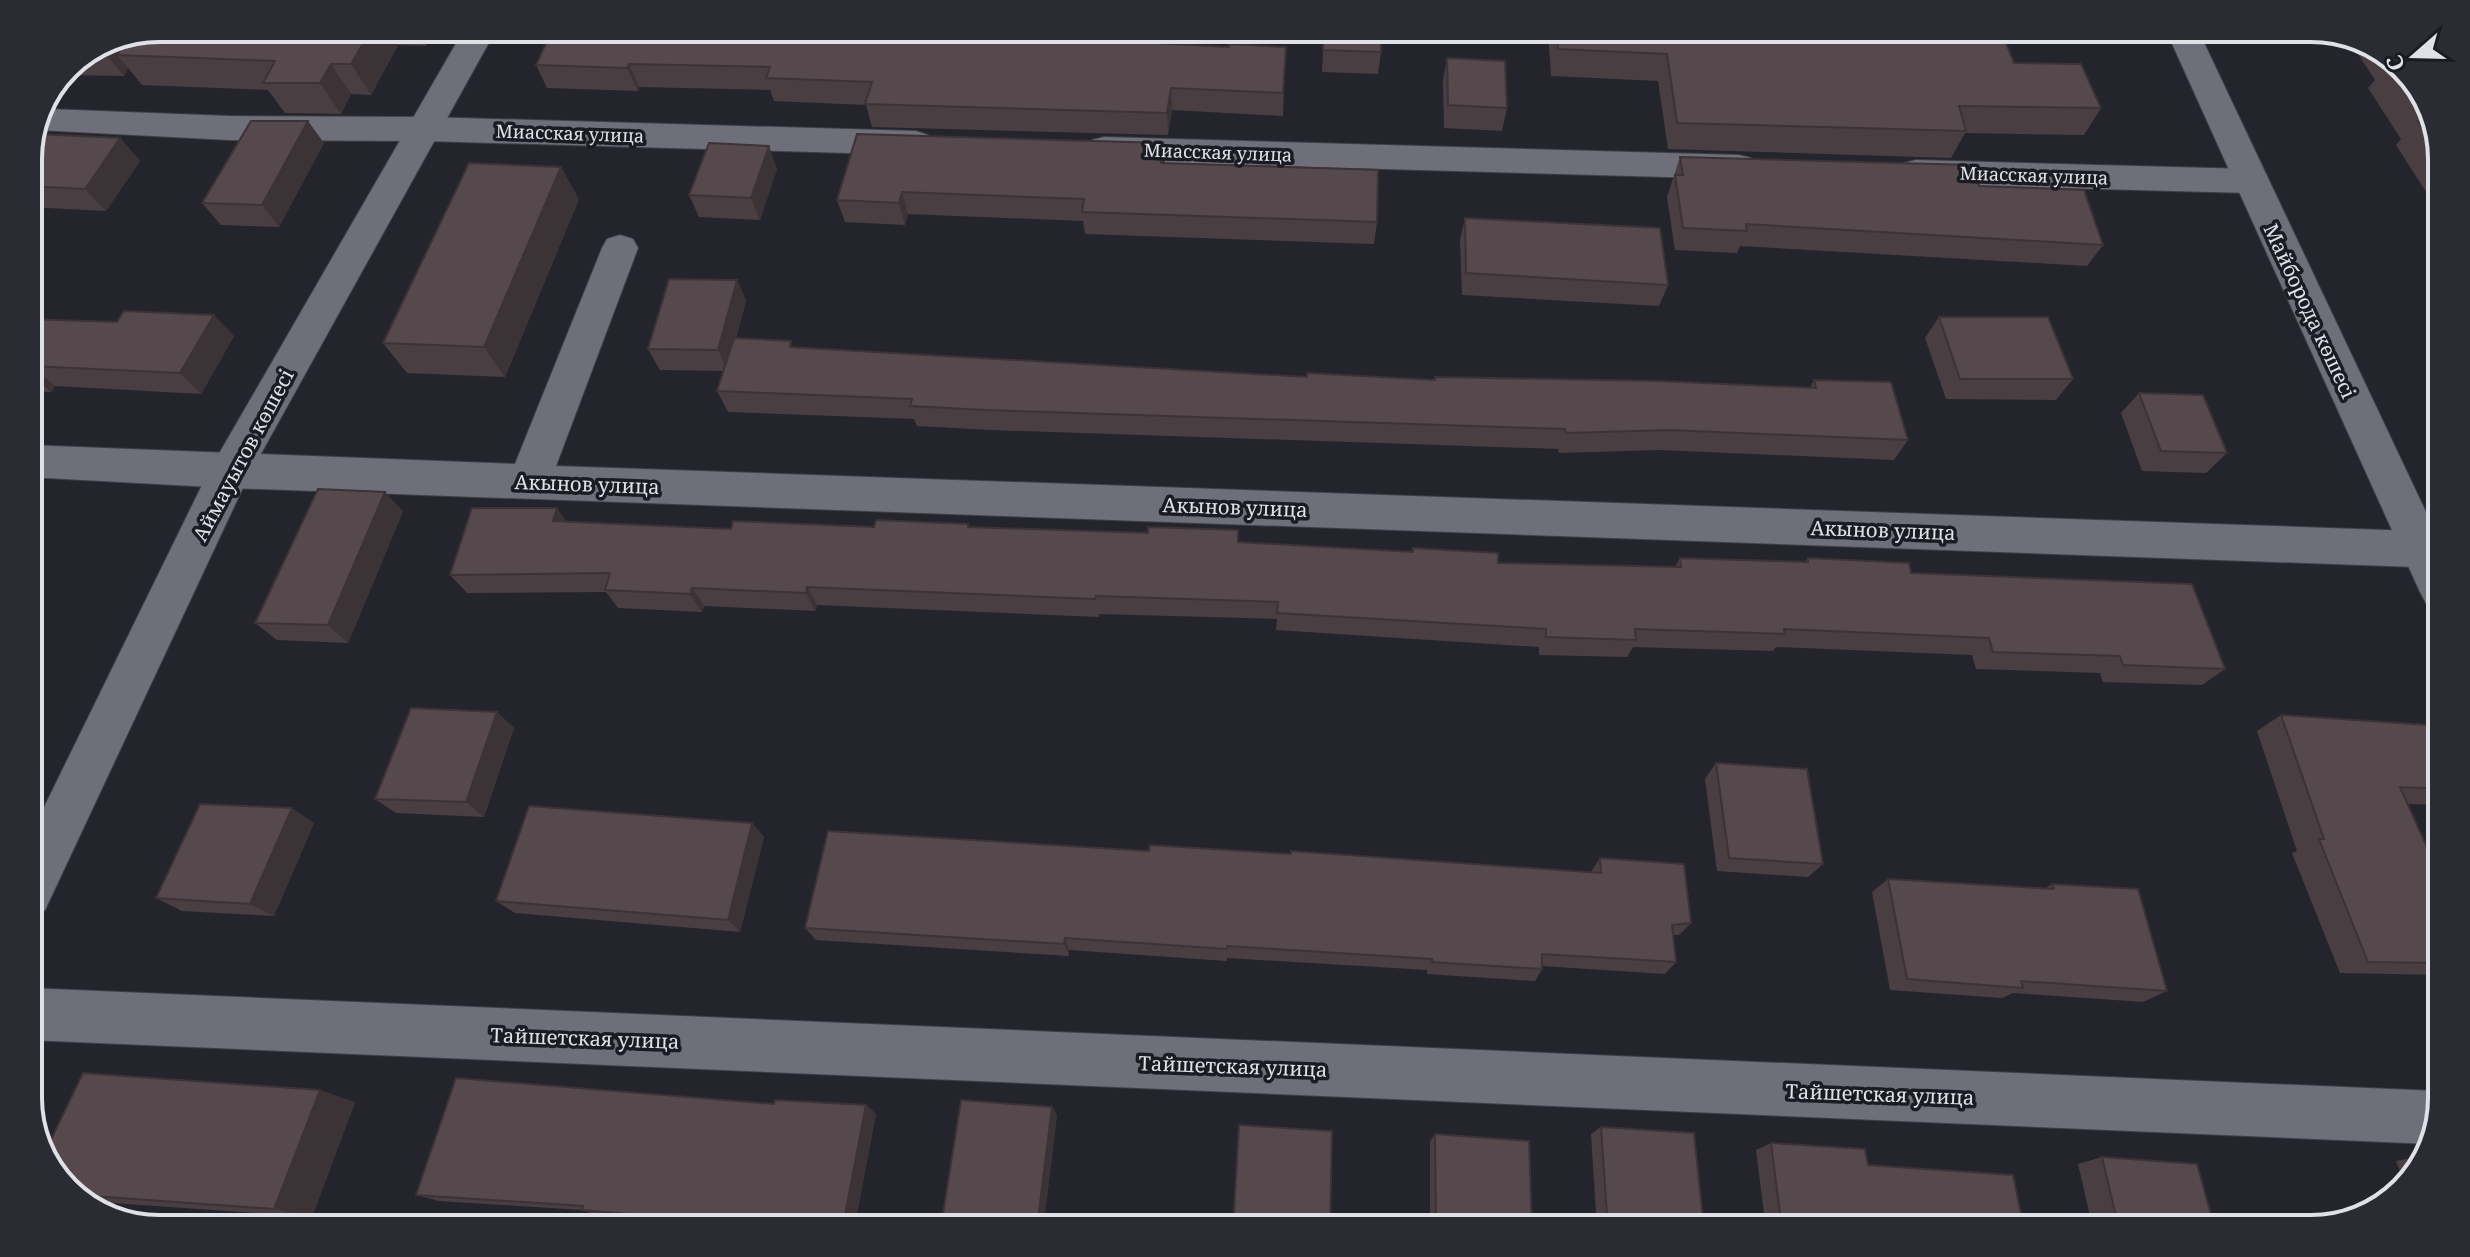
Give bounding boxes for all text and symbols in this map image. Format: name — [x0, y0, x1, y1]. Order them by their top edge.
north arrow — [2374, 16, 2454, 96]
text: С — [2378, 51, 2411, 75]
street label: Миасская улица — [495, 118, 645, 148]
street label: Миасская улица — [1143, 137, 1293, 167]
street label: Миасская улица — [1959, 160, 2109, 190]
street label: Майборода көшесі — [2258, 219, 2362, 403]
street label: Аймауытов көшесі — [186, 364, 300, 546]
street label: Акынов улица — [514, 468, 660, 500]
street label: Акынов улица — [1162, 491, 1308, 523]
street label: Акынов улица — [1810, 514, 1956, 546]
street label: Тайшетская улица — [490, 1021, 680, 1055]
street label: Тайшетская улица — [1138, 1049, 1328, 1083]
street label: Тайшетская улица — [1785, 1077, 1975, 1111]

